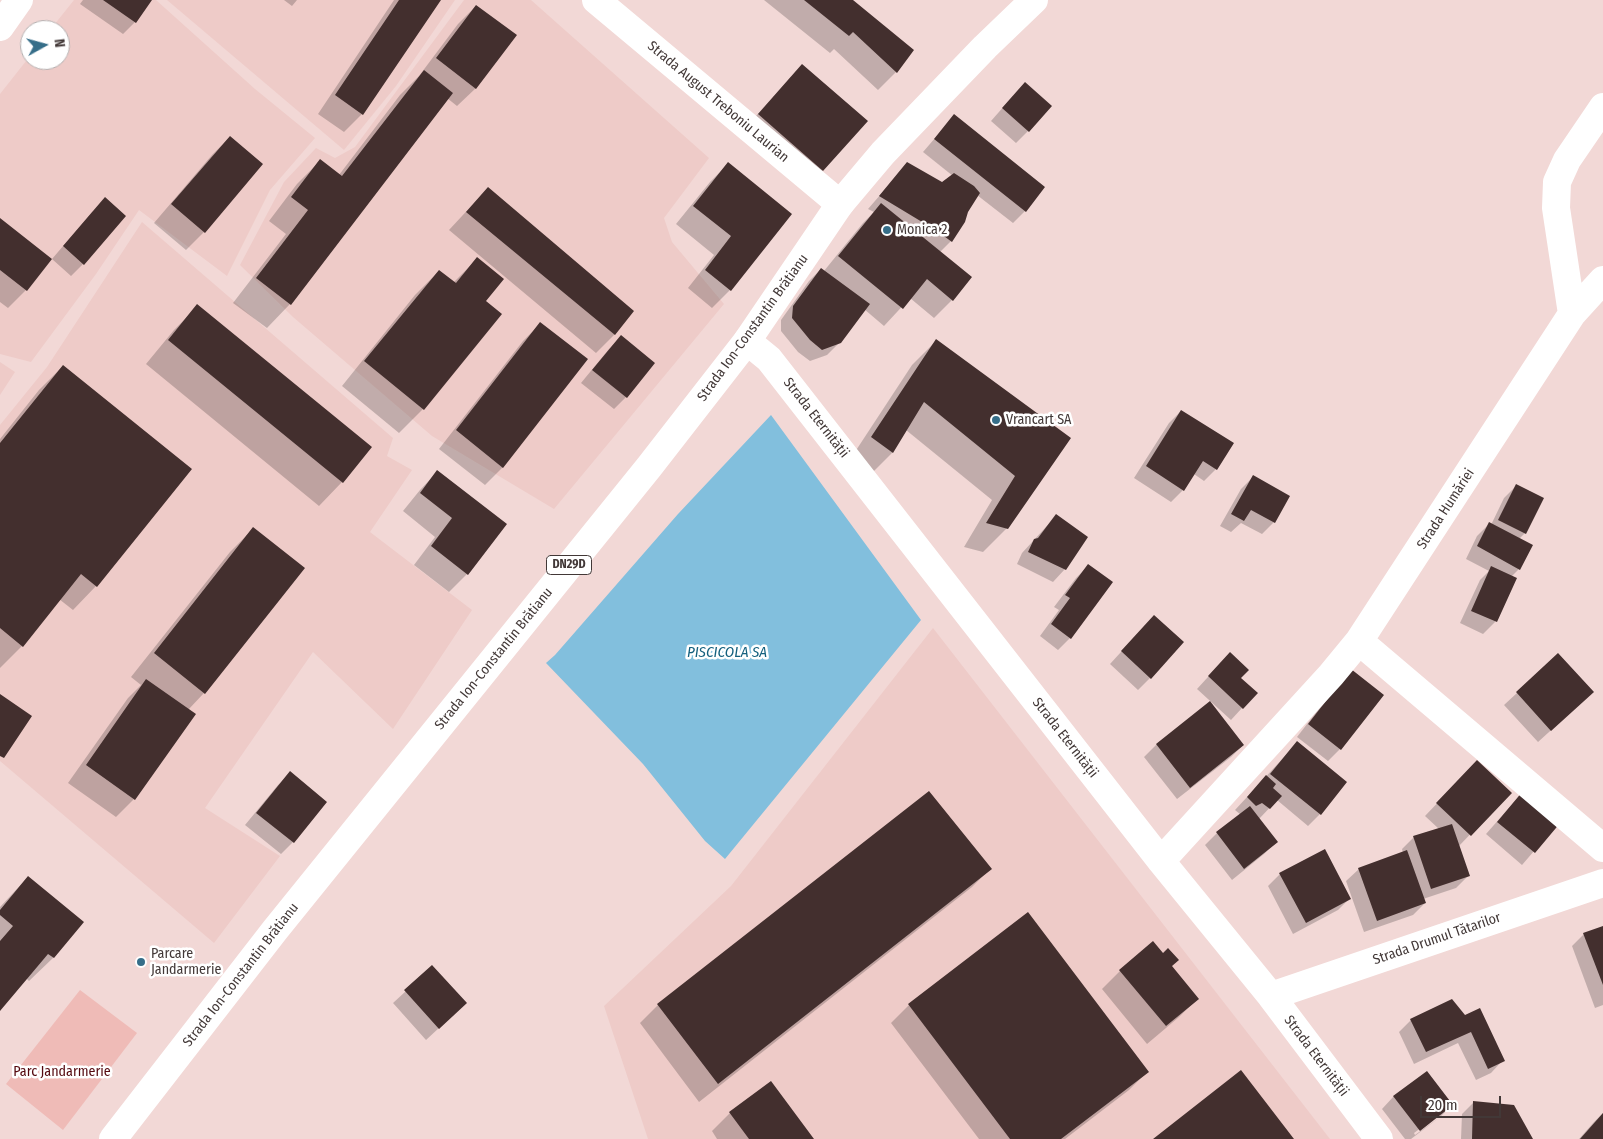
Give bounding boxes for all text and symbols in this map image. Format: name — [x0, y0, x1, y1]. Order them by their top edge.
north arrow — [20, 20, 70, 70]
text: N — [50, 38, 68, 48]
street label: Strada August Treboniu Laurian — [644, 38, 792, 166]
place label: Monica 2 — [897, 222, 947, 238]
marker: Monica 2 — [881, 224, 893, 236]
street label: Strada Ion-Constantin Brătianu — [694, 251, 812, 405]
street label: Strada Eternității — [780, 375, 852, 461]
place label: Vrancart SA — [1006, 412, 1071, 428]
marker: Vrancart SA — [990, 414, 1002, 426]
street label: Strada Humăriei — [1414, 466, 1478, 552]
road number: DN29D — [546, 556, 592, 574]
street label: Strada Ion-Constantin Brătianu — [432, 585, 556, 733]
water label: PISCICOLA SA — [687, 644, 767, 662]
street label: Strada Eternității — [1029, 695, 1101, 781]
street label: Strada Ion-Constantin Brătianu — [180, 900, 302, 1050]
street label: Strada Drumul Tătarilor — [1371, 909, 1503, 969]
place label: Parcare Jandarmerie — [151, 946, 221, 979]
marker: Parcare Jandarmerie — [135, 956, 147, 968]
street label: Strada Eternității — [1280, 1012, 1352, 1100]
park label: Parc Jandarmerie — [13, 1064, 111, 1080]
scale bar — [1423, 1086, 1504, 1118]
text: 20 m — [1428, 1096, 1458, 1114]

